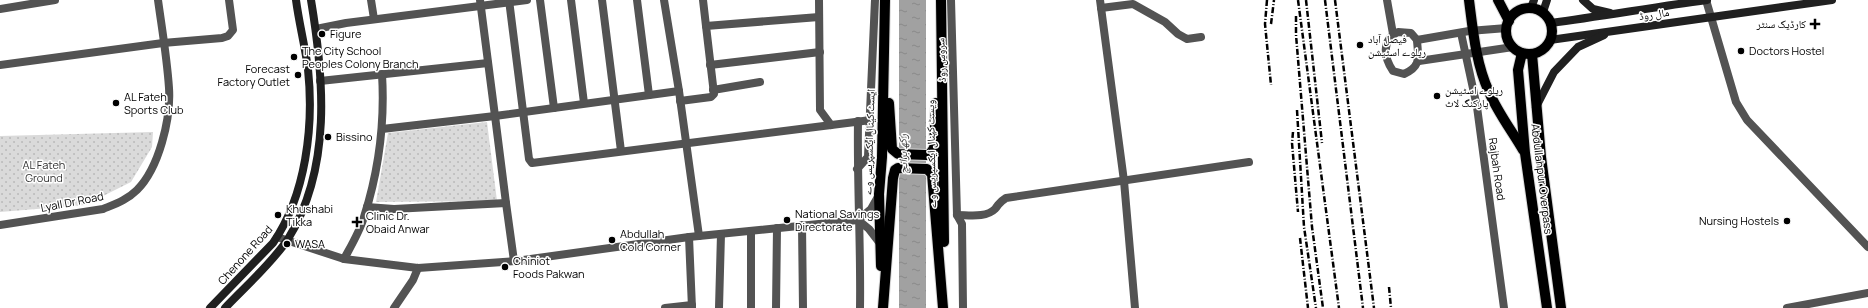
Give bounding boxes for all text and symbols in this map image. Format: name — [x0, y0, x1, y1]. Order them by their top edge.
street label: مال روڈ — [1638, 4, 1670, 23]
place label: کارڈیک سنٹر — [1755, 16, 1806, 31]
marker: کارڈیک سنٹر — [1809, 18, 1821, 30]
place label: Figure — [330, 26, 362, 41]
marker: Figure — [317, 29, 327, 39]
place label: فیصل آباد ریلوے اسٹیشن — [1368, 31, 1426, 59]
street label: سروس روڈ — [932, 38, 949, 82]
marker: فیصل آباد ریلوے اسٹیشن — [1355, 40, 1365, 50]
place label: The City School Peoples Colony Branch — [302, 43, 419, 71]
place label: Doctors Hostel — [1749, 43, 1824, 58]
marker: Doctors Hostel — [1736, 46, 1746, 56]
marker: The City School Peoples Colony Branch — [289, 52, 299, 62]
place label: Forecast Factory Outlet — [218, 61, 290, 89]
marker: Forecast Factory Outlet — [293, 70, 303, 80]
place label: ریلوے اسٹیشن پارکنگ لاٹ — [1445, 82, 1503, 110]
place label: AL Fateh Sports Club — [124, 89, 184, 117]
street label: ایسٹ کینال ایکسپریس وے — [859, 89, 878, 195]
marker: ریلوے اسٹیشن پارکنگ لاٹ — [1432, 91, 1442, 101]
marker: AL Fateh Sports Club — [111, 98, 121, 108]
street label: ویسٹ کینال ایکسپریس وے — [922, 100, 939, 208]
street label: Abdullahpur Overpass — [1528, 123, 1557, 235]
place label: Bissino — [336, 129, 373, 144]
marker: Bissino — [323, 132, 333, 142]
water label: رکھ برانچ — [894, 133, 911, 174]
street label: Rajbah Road — [1486, 137, 1509, 201]
park label: AL Fateh Ground — [23, 157, 65, 185]
street label: Lyall Dr Road — [39, 188, 105, 215]
place label: Khushabi Tikka — [286, 201, 333, 229]
place label: National Savings Directorate — [795, 206, 879, 234]
place label: Clinic Dr. Obaid Anwar — [366, 208, 430, 236]
marker: Khushabi Tikka — [273, 210, 283, 220]
place label: Nursing Hostels — [1699, 213, 1779, 228]
marker: National Savings Directorate — [782, 215, 792, 225]
marker: Clinic Dr. Obaid Anwar — [351, 216, 363, 228]
marker: Nursing Hostels — [1782, 216, 1792, 226]
street label: Chenone Road — [214, 222, 275, 288]
place label: Abdullah Cold Corner — [620, 226, 681, 254]
marker: Abdullah Cold Corner — [607, 235, 617, 245]
place label: WASA — [295, 236, 325, 251]
marker: WASA — [282, 239, 292, 249]
place label: Chiniot Foods Pakwan — [513, 253, 585, 281]
marker: Chiniot Foods Pakwan — [500, 262, 510, 272]

